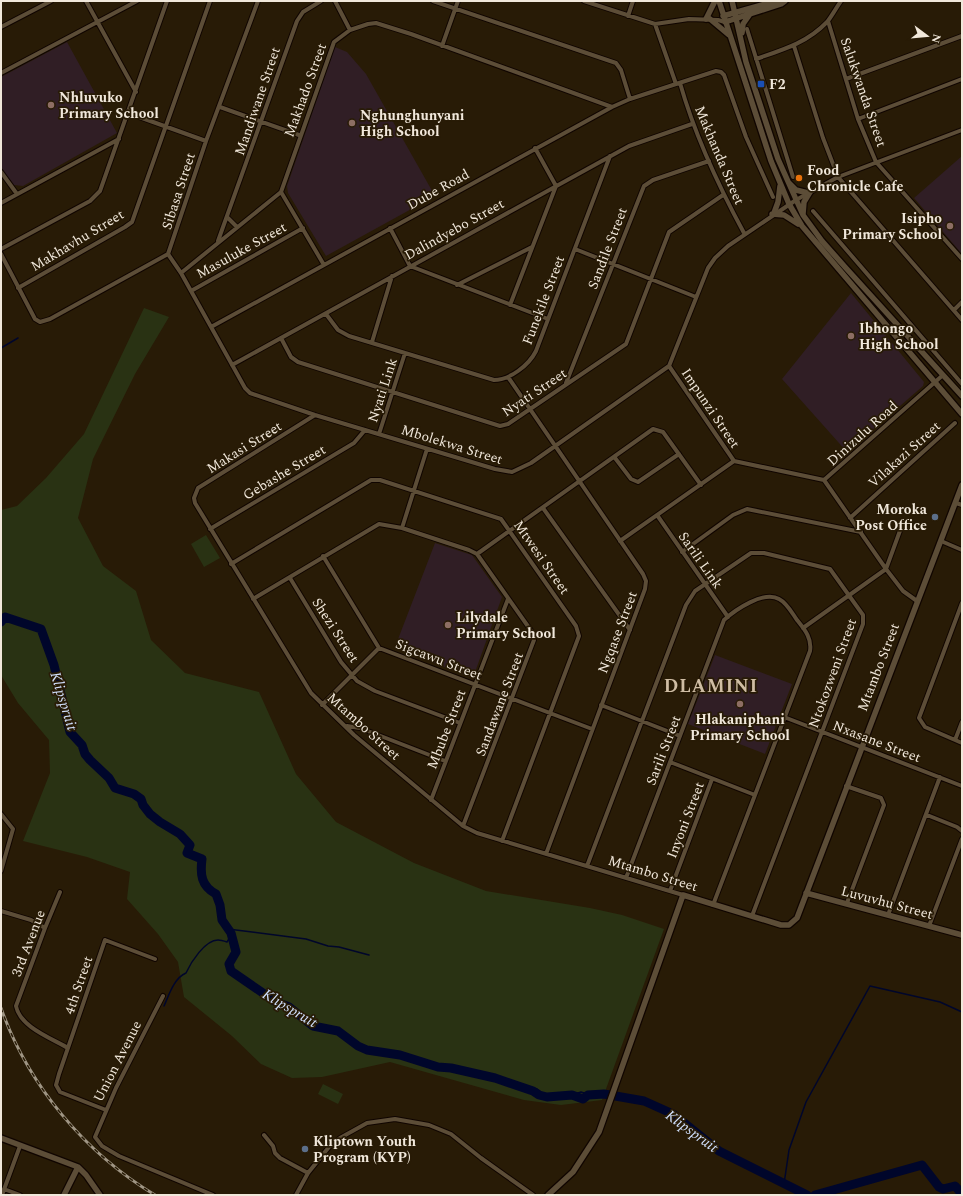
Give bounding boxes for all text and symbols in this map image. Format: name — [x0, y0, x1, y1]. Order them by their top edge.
north arrow — [907, 16, 947, 56]
text: N — [927, 32, 946, 45]
street label: Salukwanda Street — [835, 35, 892, 150]
street label: Makhado Street — [279, 40, 332, 140]
street label: Mandiwane Street — [229, 44, 286, 158]
place label: F2 — [769, 74, 786, 95]
marker: F2 — [756, 79, 766, 89]
place label: Nhluvuko Primary School — [59, 87, 159, 124]
marker: Nhluvuko Primary School — [46, 100, 56, 110]
street label: Makhanda Street — [689, 102, 750, 208]
place label: Nghunghunyani High School — [360, 105, 465, 142]
marker: Nghunghunyani High School — [347, 118, 357, 128]
street label: Sibasa Street — [156, 150, 201, 232]
place label: Food Chronicle Cafe — [807, 160, 903, 197]
street label: Dube Road — [403, 164, 473, 215]
marker: Food Chronicle Cafe — [794, 173, 804, 183]
street label: Dalindyebo Street — [400, 193, 508, 266]
street label: Makhavhu Street — [27, 204, 128, 277]
street label: Sandile Street — [582, 204, 633, 292]
place label: Isipho Primary School — [842, 208, 942, 245]
street label: Masuluke Street — [192, 217, 290, 284]
marker: Isipho Primary School — [945, 221, 955, 231]
street label: Funekile Street — [517, 252, 570, 348]
place label: Ibhongo High School — [859, 318, 939, 355]
marker: Ibhongo High School — [846, 331, 856, 341]
street label: Nyati Link — [362, 355, 403, 425]
street label: Nyati Street — [498, 363, 571, 422]
street label: Impunzi Street — [676, 364, 745, 453]
street label: Dinizulu Road — [822, 396, 903, 471]
street label: Makasi Street — [203, 416, 286, 479]
street label: Vilakazi Street — [863, 416, 945, 493]
street label: Mbolekwa Street — [398, 419, 505, 470]
street label: Gebashe Street — [239, 439, 330, 506]
place label: Moroka Post Office — [855, 499, 928, 536]
marker: Moroka Post Office — [930, 512, 940, 522]
street label: Mtwesi Street — [508, 516, 575, 599]
street label: Sarili Link — [673, 527, 728, 593]
street label: Ngqase Street — [592, 588, 643, 676]
street label: Shezi Street — [307, 594, 364, 667]
place label: Lilydale Primary School — [456, 607, 556, 644]
street label: Ntokozweni Street — [803, 615, 862, 731]
marker: Lilydale Primary School — [443, 620, 453, 630]
street label: Mtambo Street — [852, 620, 905, 714]
street label: Sigcawu Street — [392, 633, 485, 686]
street label: Sandawane Street — [470, 649, 529, 759]
water label: Klipspruit — [44, 669, 83, 734]
district label: DLAMINI — [664, 673, 758, 700]
street label: Mbube Street — [422, 686, 471, 772]
street label: Mtambo Street — [322, 688, 405, 765]
marker: Hlakaniphani Primary School — [735, 699, 745, 709]
place label: Hlakaniphani Primary School — [690, 709, 790, 746]
street label: Sarili Street — [641, 712, 686, 788]
street label: Nxasane Street — [830, 715, 924, 768]
street label: Inyoni Street — [661, 779, 710, 861]
street label: Mtambo Street — [605, 850, 700, 897]
street label: Luvuvhu Street — [839, 880, 935, 925]
street label: 3rd Avenue — [6, 906, 51, 980]
street label: 4th Street — [59, 953, 98, 1017]
water label: Klipspruit — [258, 983, 322, 1034]
street label: Union Avenue — [88, 1017, 147, 1106]
water label: Klipspruit — [660, 1104, 723, 1159]
place label: Kliptown Youth Program (KYP) — [313, 1131, 416, 1168]
marker: Kliptown Youth Program (KYP) — [300, 1144, 310, 1154]

